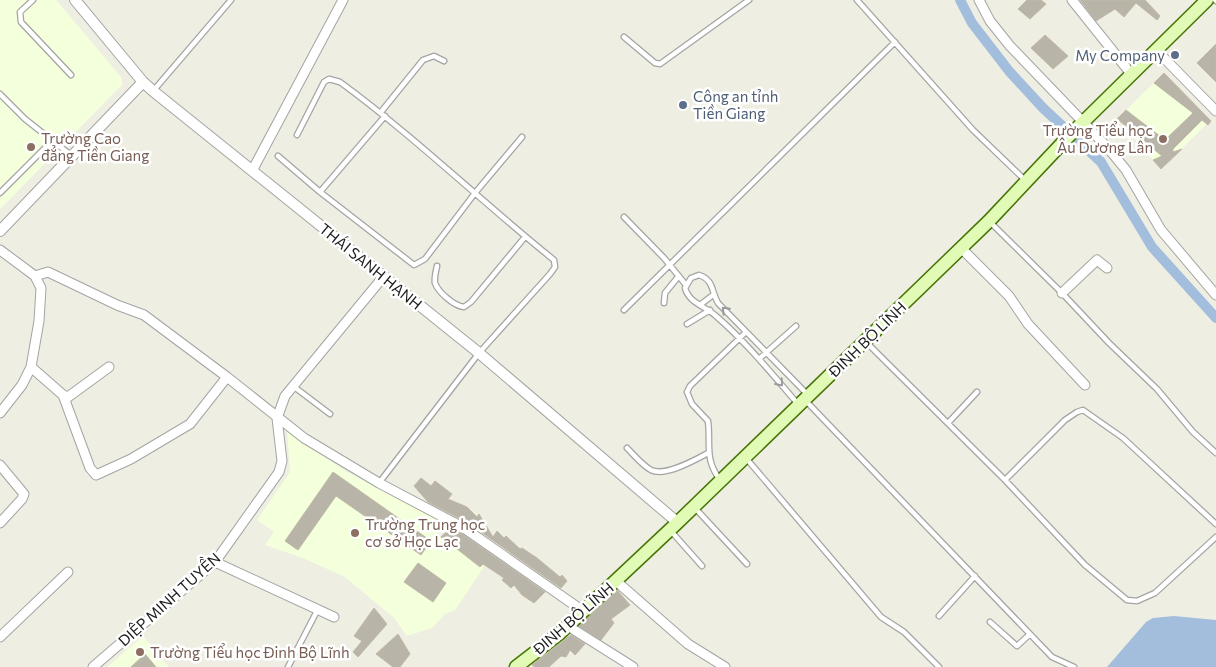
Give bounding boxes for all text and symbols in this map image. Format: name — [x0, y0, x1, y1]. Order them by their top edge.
place label: My Company — [1075, 46, 1165, 64]
marker: My Company — [1169, 49, 1181, 61]
place label: Công an tỉnh Tiền Giang — [693, 87, 778, 122]
marker: Công an tỉnh Tiền Giang — [677, 99, 689, 111]
place label: Trường Tiểu học Âu Dương Lân — [1042, 121, 1153, 156]
place label: Trường Cao đẳng Tiền Giang — [41, 129, 149, 164]
marker: Trường Tiểu học Âu Dương Lân — [1157, 133, 1169, 145]
marker: Trường Cao đẳng Tiền Giang — [25, 141, 37, 153]
street label: THÁI SANH HẠNH — [316, 218, 427, 313]
street label: ĐINH BỘ LĨNH — [823, 297, 910, 381]
one-way arrow — [722, 307, 731, 316]
one-way arrow — [774, 378, 783, 387]
place label: Trường Trung học cơ sở Học Lạc — [365, 515, 485, 550]
marker: Trường Trung học cơ sở Học Lạc — [349, 527, 361, 539]
street label: DIỆP MINH TUYỀN — [112, 546, 224, 650]
street label: ĐINH BỘ LĨNH — [528, 577, 617, 659]
place label: Trường Tiểu học Đinh Bộ Lĩnh — [150, 643, 350, 661]
marker: Trường Tiểu học Đinh Bộ Lĩnh — [134, 646, 146, 658]

